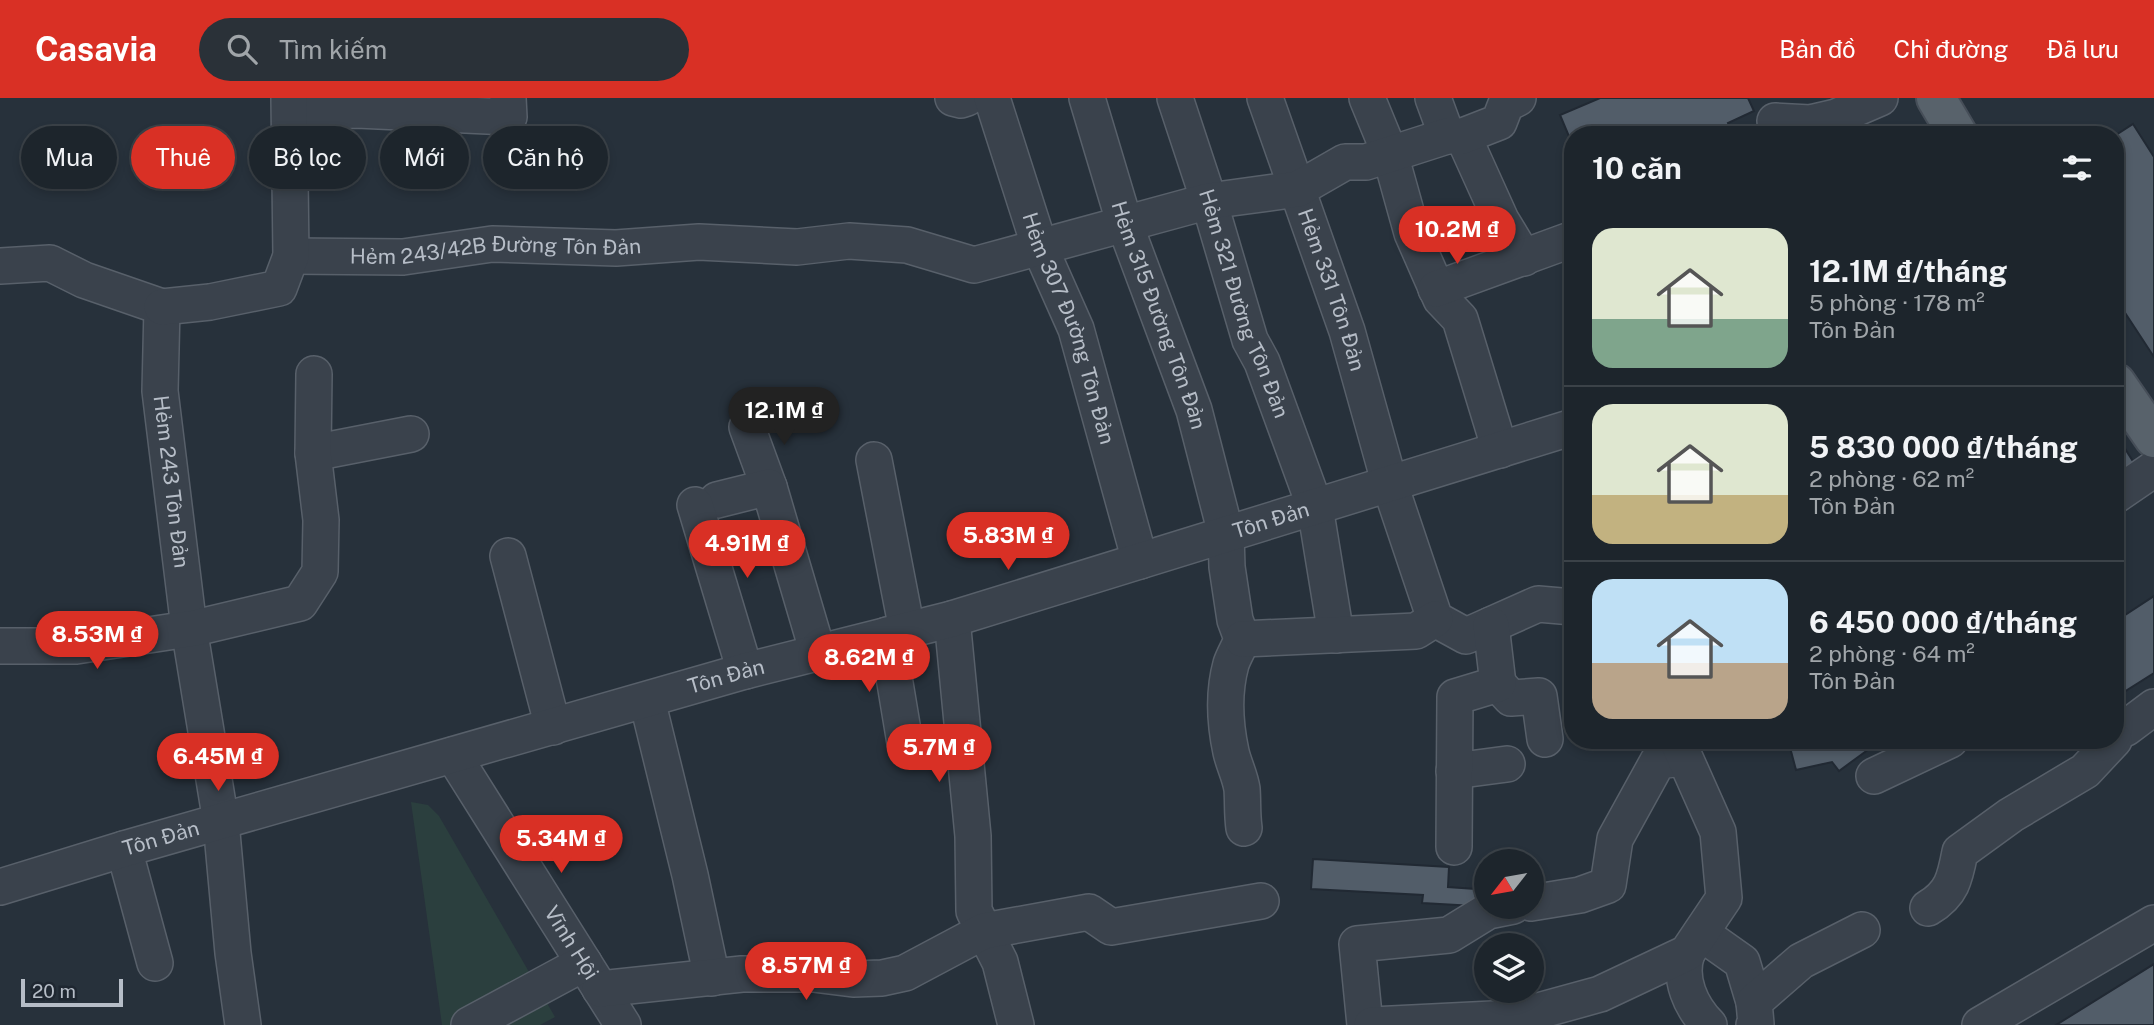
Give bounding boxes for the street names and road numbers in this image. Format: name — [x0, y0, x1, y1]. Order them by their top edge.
street label: Hẻm 321 Đường Tôn Đản — [1194, 186, 1294, 421]
street label: Hẻm 315 Đường Tôn Đản — [1107, 198, 1211, 432]
street label: Hẻm 331 Tôn Đản — [1293, 205, 1371, 374]
street label: Hẻm 307 Đường Tôn Đản — [1017, 209, 1120, 447]
street label: Hẻm 243/42B Đường Tôn Đản — [350, 231, 642, 269]
street label: Hẻm 243 Tôn Đản — [149, 394, 195, 569]
street label: Tôn Đản — [1230, 496, 1312, 543]
street label: Tôn Đản — [685, 654, 767, 699]
street label: Tôn Đản — [119, 815, 202, 861]
street label: Vĩnh Hội — [539, 901, 604, 984]

